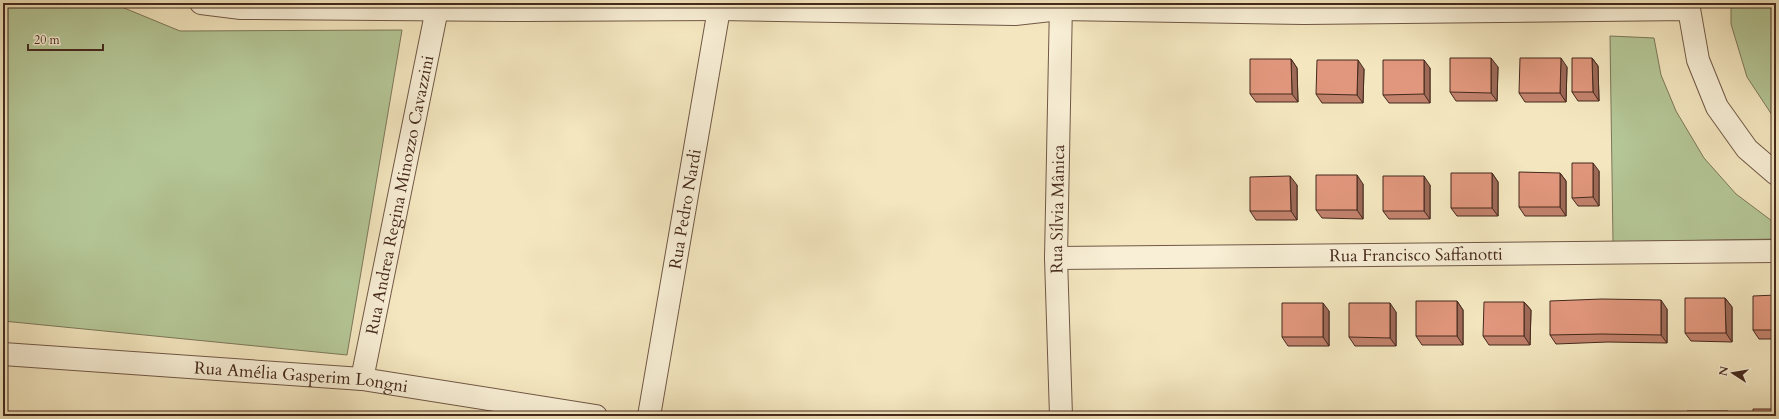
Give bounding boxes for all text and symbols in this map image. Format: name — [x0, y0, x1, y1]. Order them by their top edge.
scale bar — [28, 26, 103, 52]
text: 20 m — [34, 32, 61, 48]
street label: Rua Andrea Regina Minozzo Cavazzini — [360, 53, 439, 337]
street label: Rua Sílvia Mânica — [1045, 144, 1070, 274]
street label: Rua Pedro Nardi — [663, 147, 707, 271]
street label: Rua Francisco Saffanotti — [1329, 243, 1503, 267]
north arrow — [1713, 353, 1753, 393]
street label: Rua Amélia Gasperim Longni — [193, 356, 410, 398]
text: N — [1715, 364, 1732, 377]

